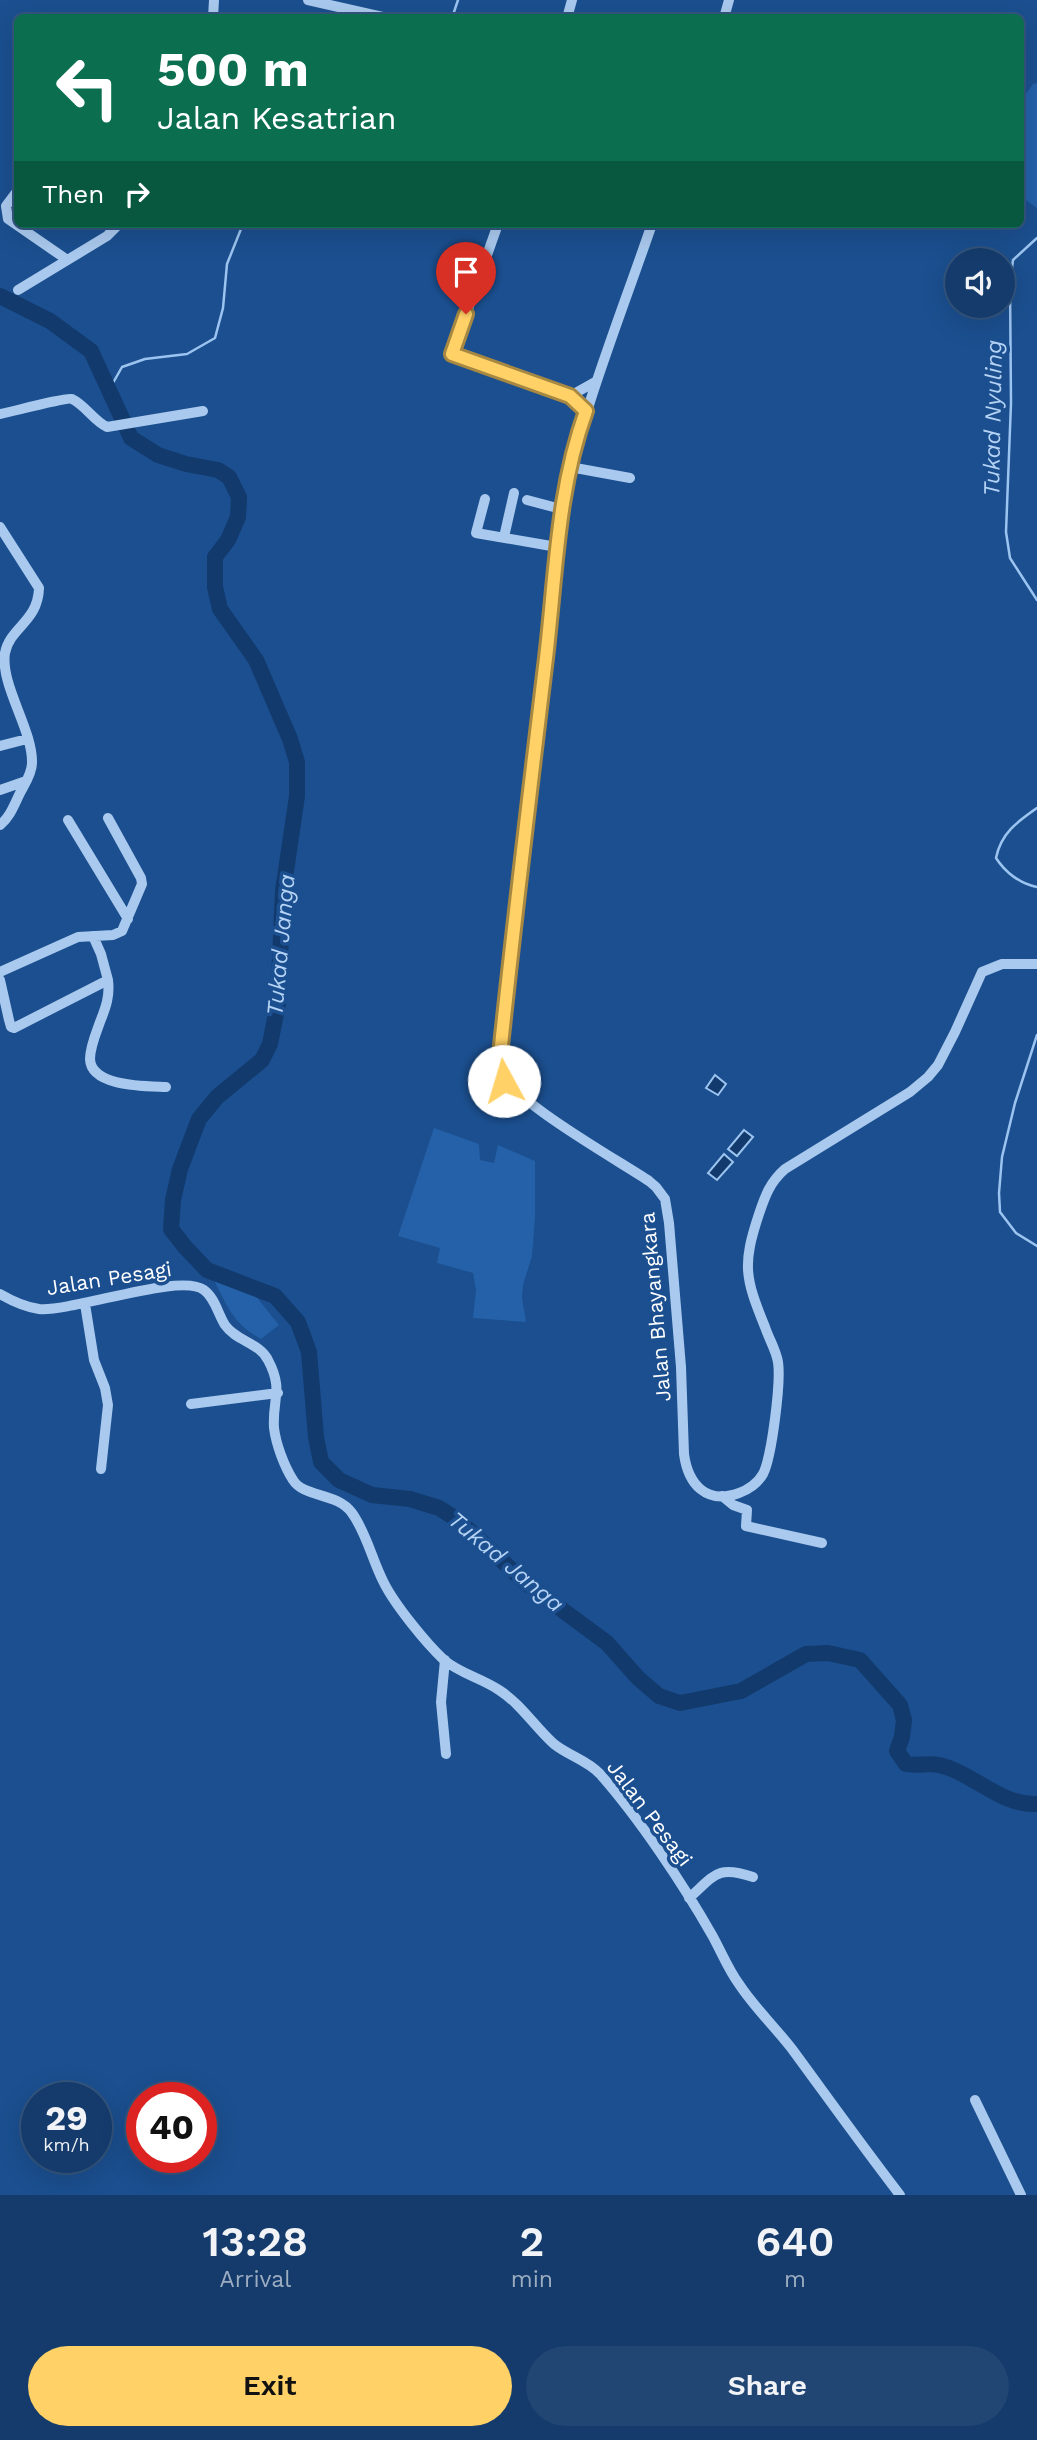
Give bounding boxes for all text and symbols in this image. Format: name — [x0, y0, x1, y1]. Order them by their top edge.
text: 500 m — [157, 40, 309, 98]
icon: left — [42, 42, 133, 133]
text: Jalan Kesatrian — [157, 99, 397, 137]
icon: right — [118, 175, 156, 213]
text: Then — [42, 179, 104, 209]
pin — [436, 242, 496, 314]
map controls — [945, 248, 1015, 318]
button: sound — [945, 248, 1015, 318]
icon: arrive — [447, 253, 485, 291]
water label: Tukad Nyuling — [978, 339, 1008, 497]
water label: Tukad Janga — [261, 873, 301, 1017]
position arrow — [467, 1044, 541, 1118]
street label: Jalan Bhayangkara — [634, 1211, 676, 1403]
street label: Jalan Pesagi — [45, 1256, 173, 1300]
water label: Tukad Janga — [443, 1506, 569, 1618]
street label: Jalan Pesagi — [602, 1755, 698, 1871]
speed limit sign: 40 — [126, 2082, 217, 2173]
text: 29 — [45, 2097, 88, 2139]
text: km/h — [43, 2134, 90, 2155]
text: 13:28 — [202, 2217, 308, 2266]
text: 2 — [519, 2217, 544, 2266]
text: 640 — [755, 2217, 835, 2266]
text: Arrival — [219, 2266, 291, 2293]
text: min — [511, 2266, 553, 2293]
text: m — [784, 2266, 806, 2293]
button: Exit — [28, 2346, 512, 2426]
button: Share — [526, 2346, 1009, 2426]

